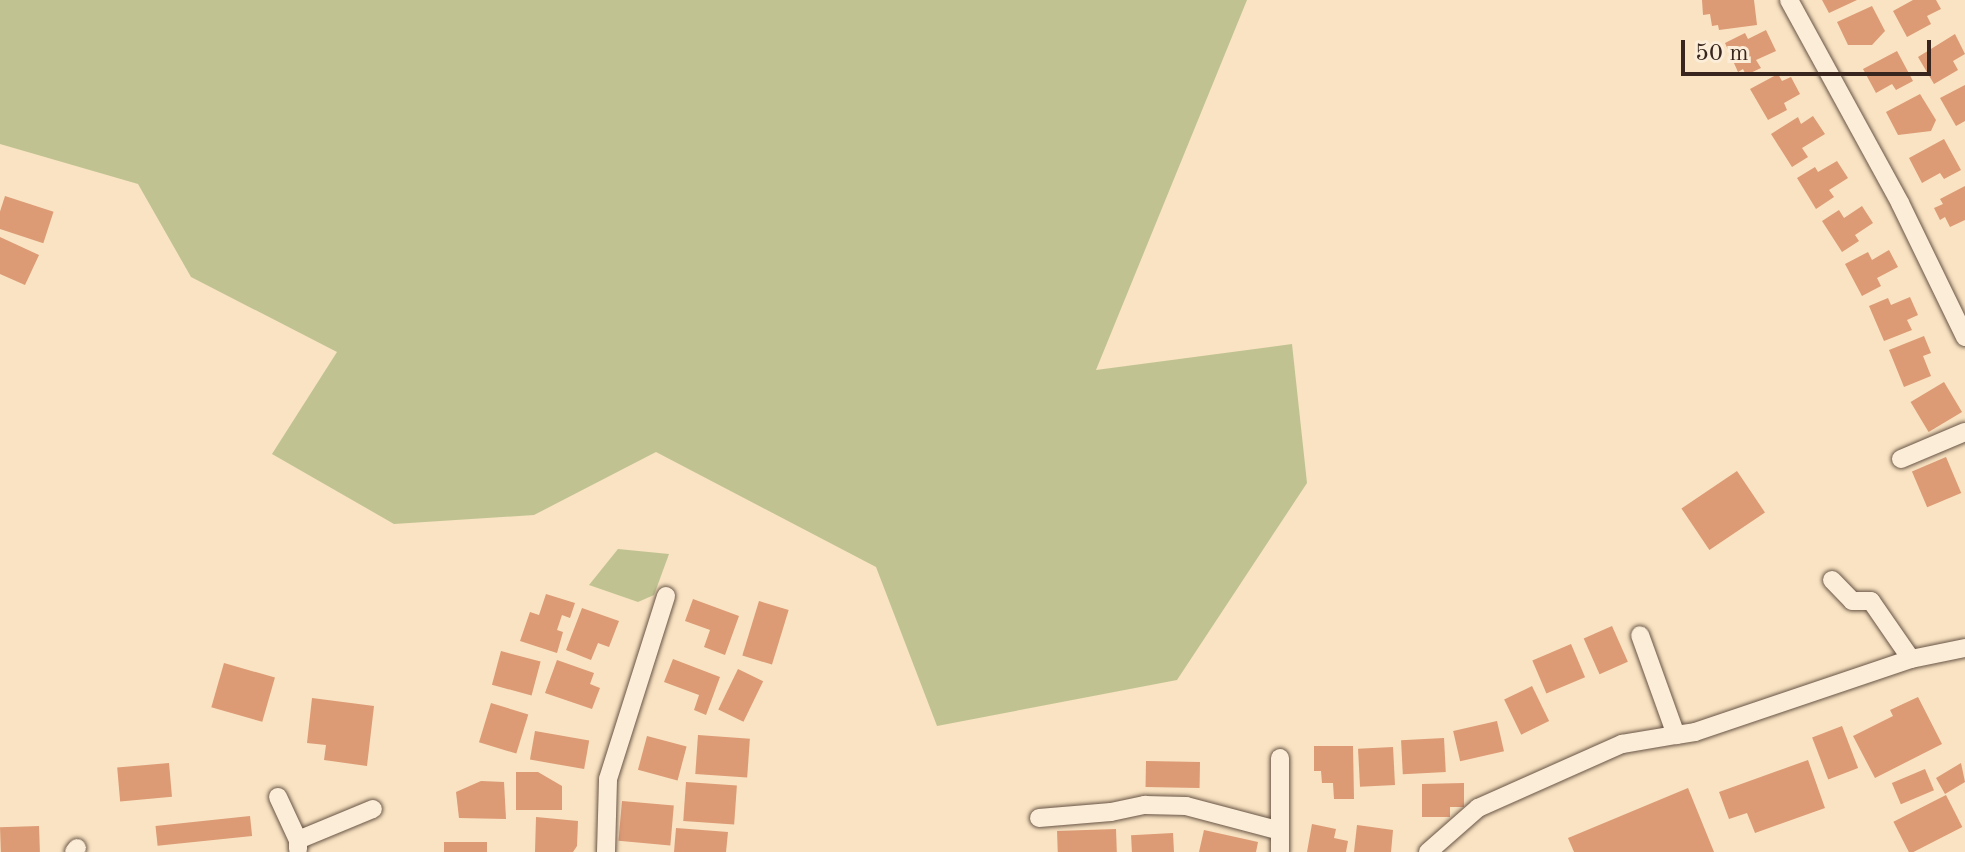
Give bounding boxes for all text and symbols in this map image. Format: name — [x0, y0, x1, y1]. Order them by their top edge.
scale bar — [1685, 24, 1935, 74]
text: 50 m — [1695, 42, 1749, 66]

